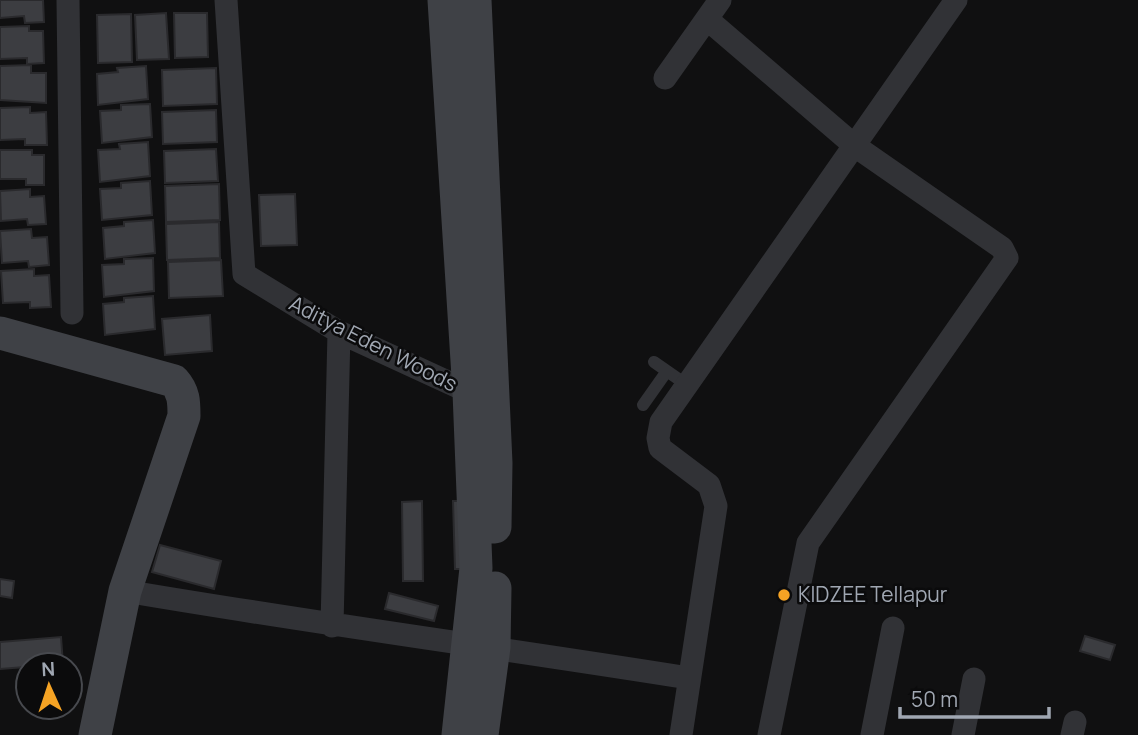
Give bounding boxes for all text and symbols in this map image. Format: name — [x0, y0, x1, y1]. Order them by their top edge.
street label: Aditya Eden Woods — [285, 289, 462, 398]
place label: KIDZEE Tellapur — [798, 580, 948, 608]
marker: KIDZEE Tellapur — [776, 587, 792, 603]
north arrow — [14, 651, 84, 721]
text: N — [41, 656, 56, 682]
scale bar — [900, 676, 1049, 720]
text: 50 m — [911, 685, 958, 713]

